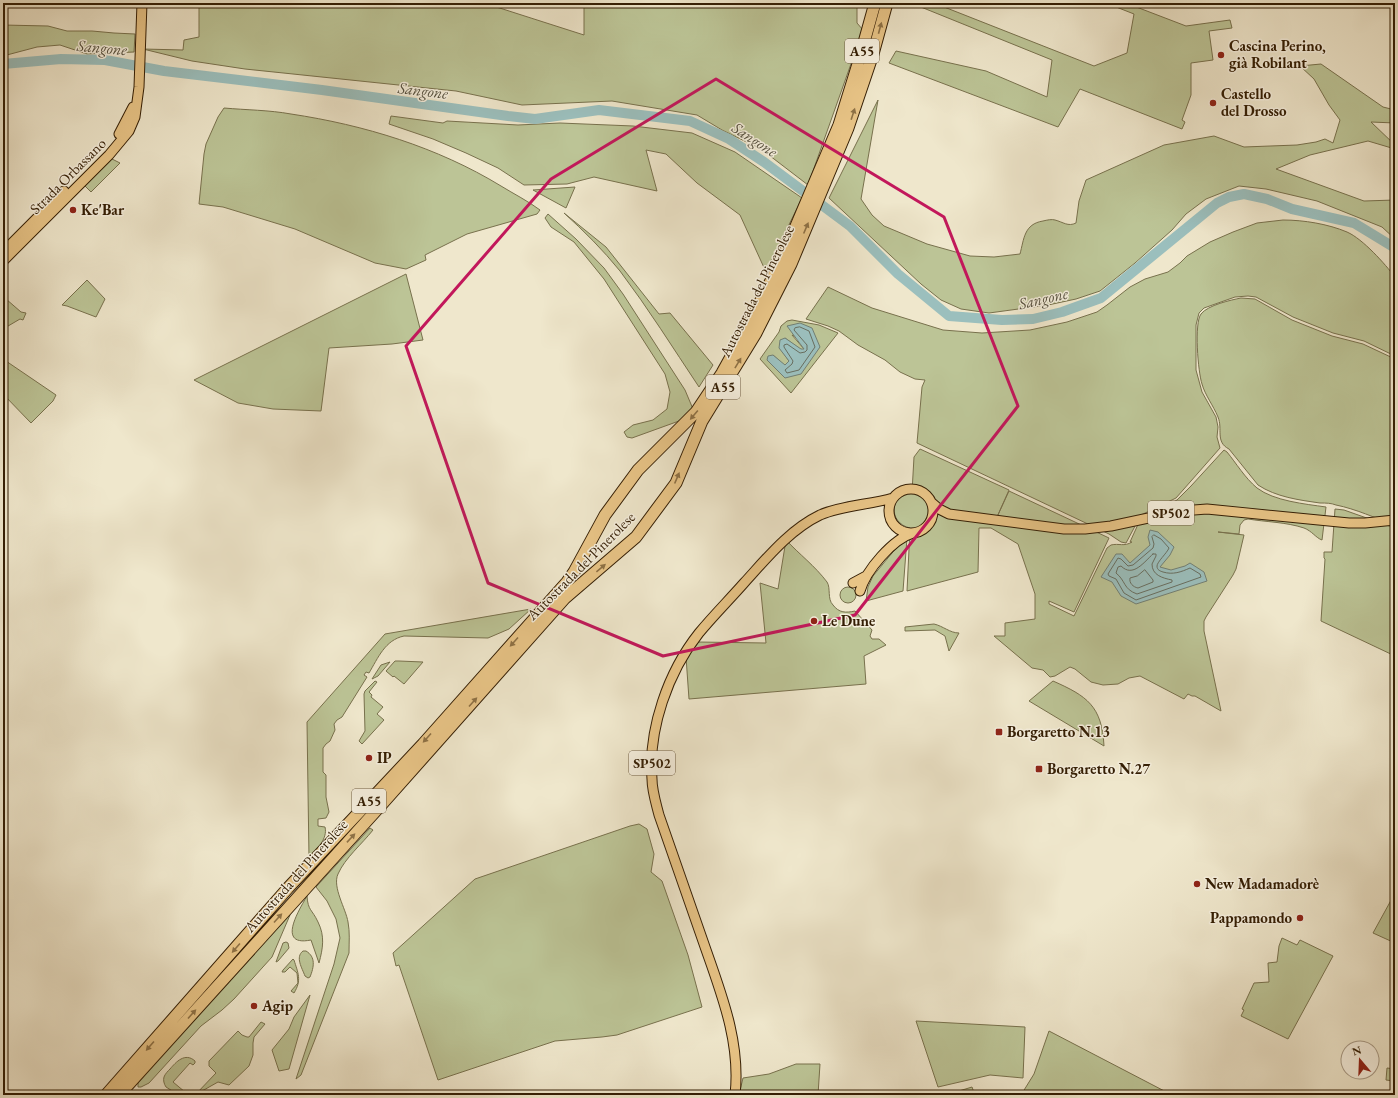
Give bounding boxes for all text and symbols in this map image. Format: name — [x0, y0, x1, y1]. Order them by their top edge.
one-way arrow — [877, 22, 883, 34]
water label: Sangone — [75, 35, 128, 60]
place label: Cascina Perino, già Robilant — [1229, 36, 1326, 72]
road number: A55 — [845, 39, 879, 63]
marker: Cascina Perino, già Robilant — [1216, 50, 1226, 60]
water label: Sangone — [396, 77, 450, 104]
place label: Castello del Drosso — [1221, 84, 1287, 120]
marker: Castello del Drosso — [1208, 98, 1218, 108]
one-way arrow — [850, 108, 856, 120]
water label: Sangone — [727, 116, 782, 162]
street label: Strada Orbassano — [26, 134, 110, 218]
place label: Ke'Bar — [81, 200, 125, 219]
marker: Ke'Bar — [68, 205, 78, 215]
street label: Autostrada del Pinerolese — [715, 221, 798, 361]
one-way arrow — [803, 222, 809, 233]
water label: Sangone — [1015, 283, 1070, 315]
one-way arrow — [734, 357, 741, 369]
road number: A55 — [706, 375, 740, 399]
one-way arrow — [689, 409, 698, 420]
one-way arrow — [675, 472, 681, 484]
road number: SP502 — [1148, 501, 1194, 525]
street label: Autostrada del Pinerolese — [522, 507, 639, 625]
one-way arrow — [595, 563, 606, 572]
place label: Le Dune — [822, 611, 875, 630]
marker: Le Dune — [809, 616, 819, 626]
one-way arrow — [510, 637, 519, 646]
one-way arrow — [468, 698, 477, 707]
place label: Borgaretto N.13 — [1007, 722, 1110, 741]
marker: Borgaretto N.13 — [994, 727, 1004, 737]
one-way arrow — [423, 733, 432, 744]
place label: IP — [377, 748, 392, 767]
road number: SP502 — [629, 751, 675, 775]
marker: IP — [364, 753, 374, 763]
place label: Borgaretto N.27 — [1047, 759, 1150, 778]
marker: Borgaretto N.27 — [1034, 764, 1044, 774]
road number: A55 — [352, 789, 386, 813]
street label: Autostrada del Pinerolese — [239, 815, 352, 937]
one-way arrow — [346, 833, 356, 843]
place label: New Madamadorè — [1205, 874, 1319, 893]
marker: New Madamadorè — [1192, 879, 1202, 889]
place label: Pappamondo — [1210, 908, 1292, 927]
one-way arrow — [274, 913, 283, 923]
marker: Pappamondo — [1295, 913, 1305, 923]
one-way arrow — [231, 943, 241, 953]
place label: Agip — [261, 996, 293, 1015]
marker: Agip — [249, 1001, 259, 1011]
one-way arrow — [187, 1009, 197, 1019]
north arrow — [1340, 1040, 1380, 1080]
one-way arrow — [146, 1041, 155, 1050]
text: N — [1350, 1042, 1363, 1059]

